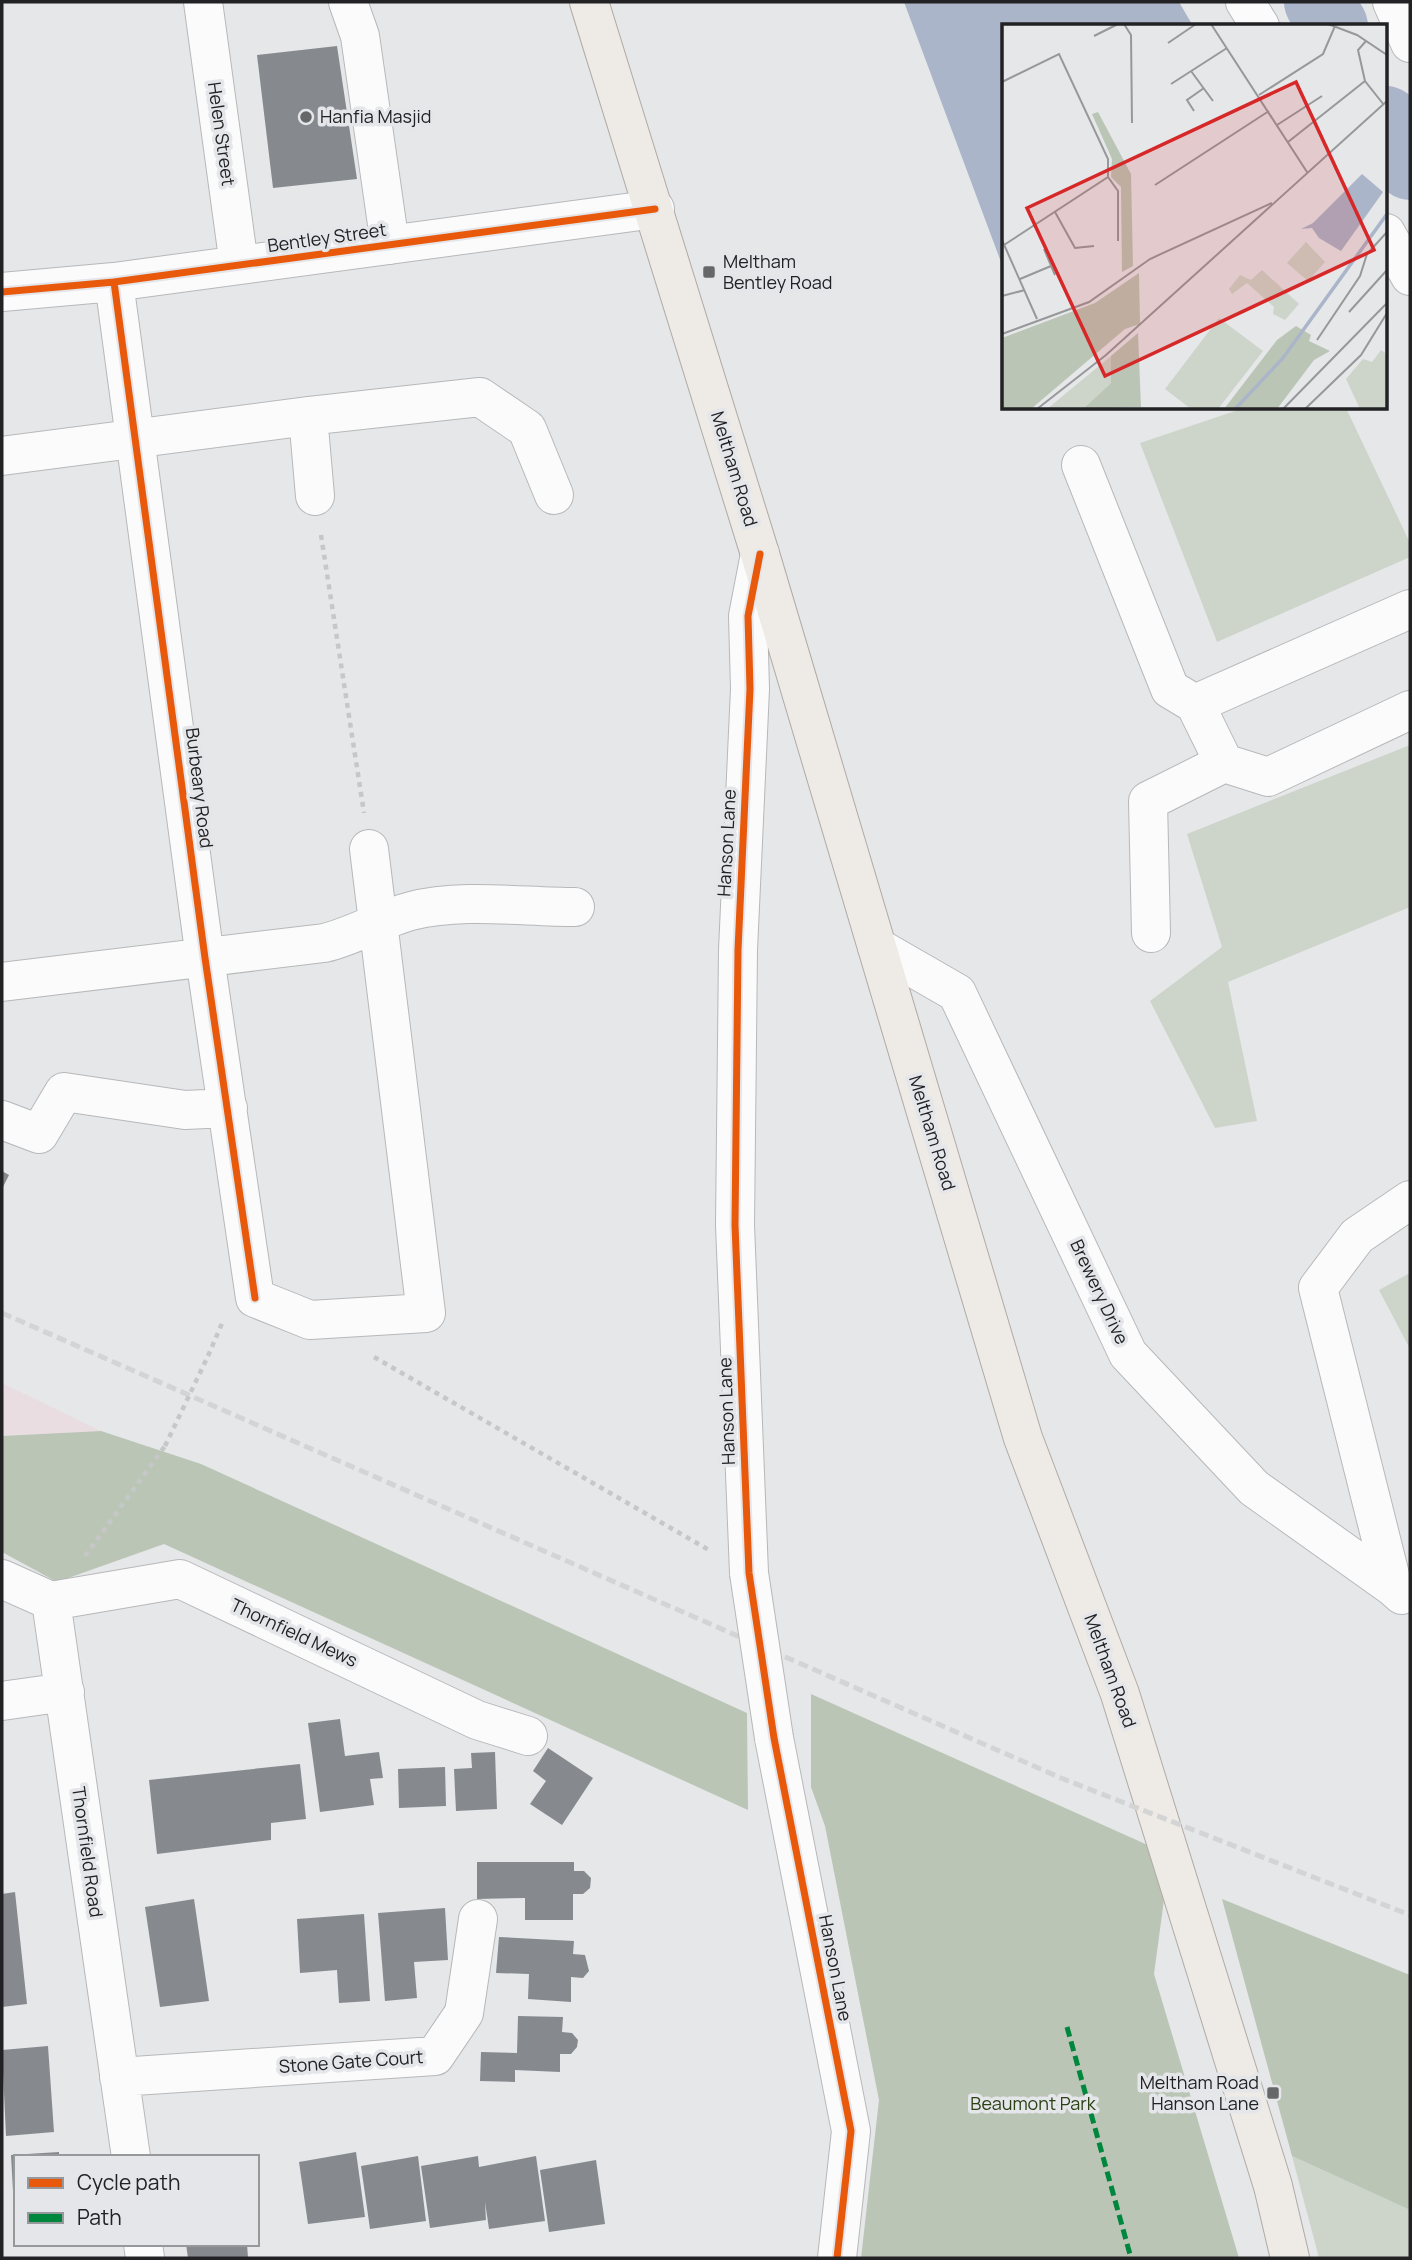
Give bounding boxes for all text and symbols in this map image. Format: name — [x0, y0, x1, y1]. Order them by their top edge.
inset map — [1002, 24, 1388, 410]
street label: Helen Street — [203, 80, 241, 187]
place label: Hanfia Masjid — [320, 104, 431, 128]
marker: Hanfia Masjid — [298, 109, 314, 125]
street label: Bentley Street — [266, 217, 388, 257]
place label: Meltham Bentley Road — [723, 249, 833, 294]
marker: Meltham Bentley Road — [701, 264, 717, 280]
street label: Meltham Road — [706, 408, 764, 529]
street label: Burbeary Road — [181, 726, 219, 850]
street label: Hanson Lane — [711, 789, 741, 897]
street label: Meltham Road — [904, 1072, 962, 1193]
street label: Brewery Drive — [1065, 1235, 1135, 1348]
street label: Hanson Lane — [712, 1357, 740, 1465]
street label: Thornfield Mews — [227, 1592, 362, 1672]
street label: Meltham Road — [1079, 1611, 1143, 1731]
street label: Thornfield Road — [67, 1785, 109, 1919]
street label: Hanson Lane — [814, 1913, 858, 2023]
street label: Stone Gate Court — [278, 2044, 424, 2078]
place label: Meltham Road Hanson Lane — [1140, 2070, 1259, 2115]
marker: Meltham Road Hanson Lane — [1265, 2085, 1281, 2101]
park label: Beaumont Park — [970, 2091, 1097, 2115]
legend — [14, 2155, 259, 2246]
text: Cycle path — [77, 2168, 180, 2196]
text: Path — [77, 2203, 122, 2231]

